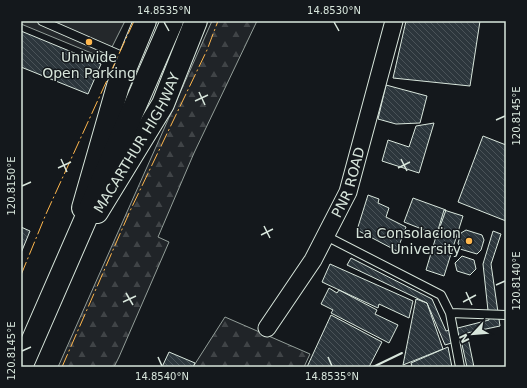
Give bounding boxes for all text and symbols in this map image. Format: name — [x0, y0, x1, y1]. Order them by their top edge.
text: 14.8535°N — [137, 5, 191, 16]
text: 14.8530°N — [307, 5, 361, 16]
marker: Uniwide Open Parking — [84, 37, 94, 47]
place label: Uniwide Open Parking — [42, 49, 136, 81]
street label: MACARTHUR HIGHWAY — [90, 70, 183, 216]
text: 120.8145°E — [511, 86, 522, 146]
street label: PNR ROAD — [328, 145, 368, 220]
text: 120.8150°E — [6, 156, 17, 216]
place label: La Consolacion University — [356, 225, 461, 257]
marker: La Consolacion University — [464, 236, 474, 246]
text: 120.8140°E — [511, 251, 522, 311]
north arrow — [453, 314, 493, 354]
text: 120.8145°E — [6, 321, 17, 381]
text: N — [457, 331, 472, 345]
text: 14.8540°N — [135, 371, 189, 382]
text: 14.8535°N — [305, 371, 359, 382]

